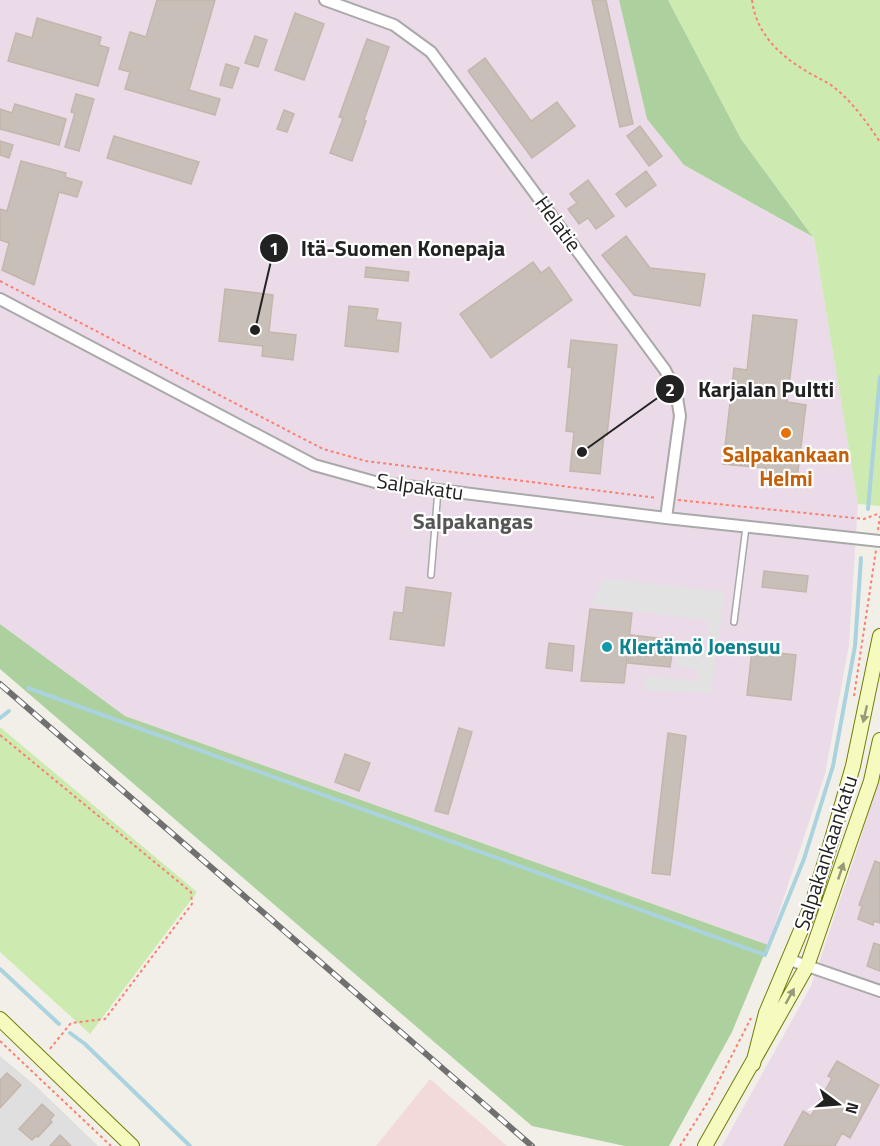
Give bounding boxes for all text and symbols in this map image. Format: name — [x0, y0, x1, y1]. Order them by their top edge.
street label: Helatie — [527, 189, 590, 258]
callout: Itä-Suomen Konepaja — [259, 228, 518, 268]
text: Itä-Suomen Konepaja — [301, 231, 505, 265]
text: 1 — [269, 235, 279, 262]
callout: Karjalan Pultti — [655, 369, 846, 409]
text: Karjalan Pultti — [698, 372, 834, 406]
text: 2 — [665, 376, 675, 403]
marker: Salpakankaan Helmi — [779, 426, 793, 440]
place label: Salpakankaan Helmi — [722, 438, 850, 494]
street label: Salpakatu — [375, 464, 466, 508]
district label: Salpakangas — [413, 504, 533, 538]
place label: KIertämö Joensuu — [619, 630, 781, 662]
marker: KIertämö Joensuu — [600, 640, 614, 654]
one-way arrow — [860, 705, 869, 724]
street label: Salpakankaankatu — [785, 771, 865, 934]
one-way arrow — [836, 862, 846, 880]
one-way arrow — [785, 988, 795, 1005]
north arrow — [808, 1074, 868, 1134]
text: N — [839, 1099, 865, 1117]

